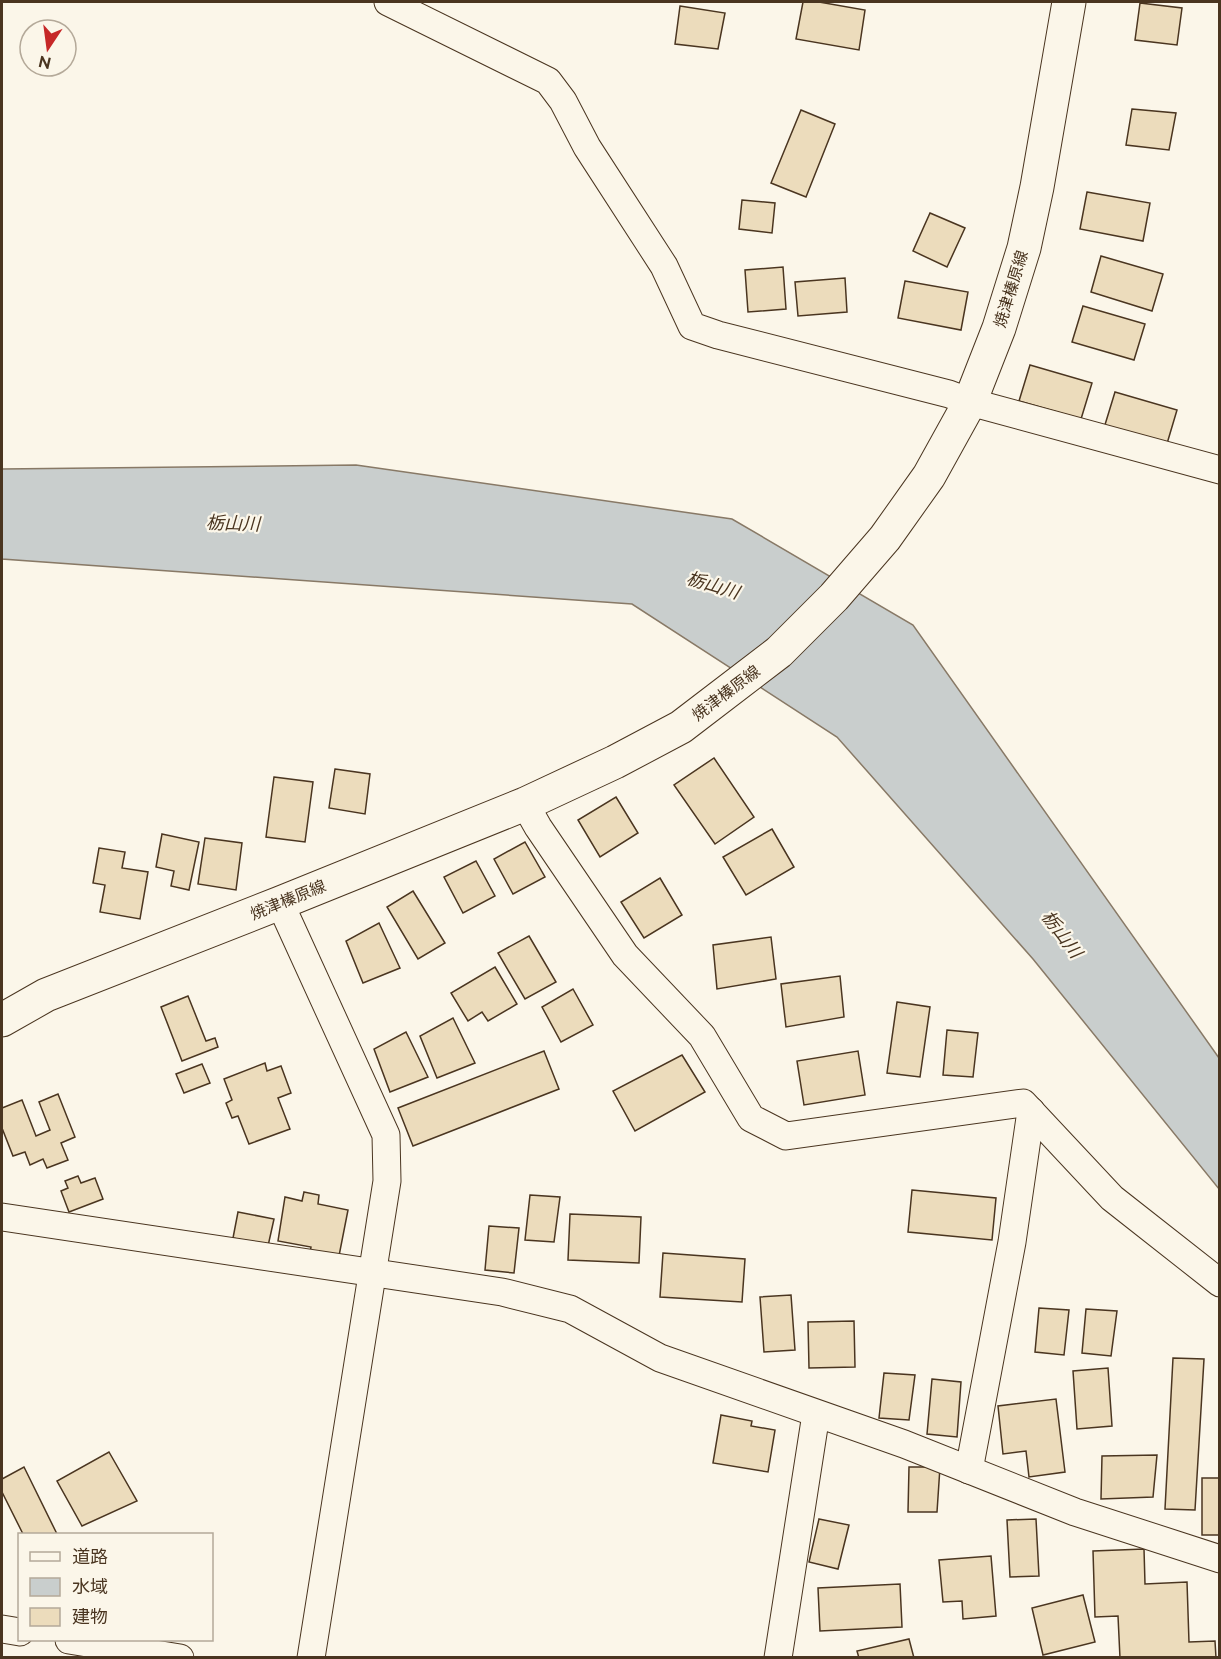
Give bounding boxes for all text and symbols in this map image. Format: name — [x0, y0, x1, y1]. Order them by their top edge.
north arrow — [18, 18, 78, 78]
text: N — [37, 51, 53, 73]
street label: 焼津榛原線 — [990, 248, 1032, 330]
water label: 栃山川 — [206, 512, 262, 535]
water label: 栃山川 — [684, 567, 744, 604]
street label: 焼津榛原線 — [688, 661, 764, 725]
street label: 焼津榛原線 — [247, 876, 329, 924]
water label: 栃山川 — [1037, 906, 1088, 963]
legend — [18, 1533, 213, 1641]
text: 道路 — [72, 1546, 108, 1567]
text: 水域 — [72, 1576, 108, 1597]
text: 建物 — [72, 1606, 108, 1627]

